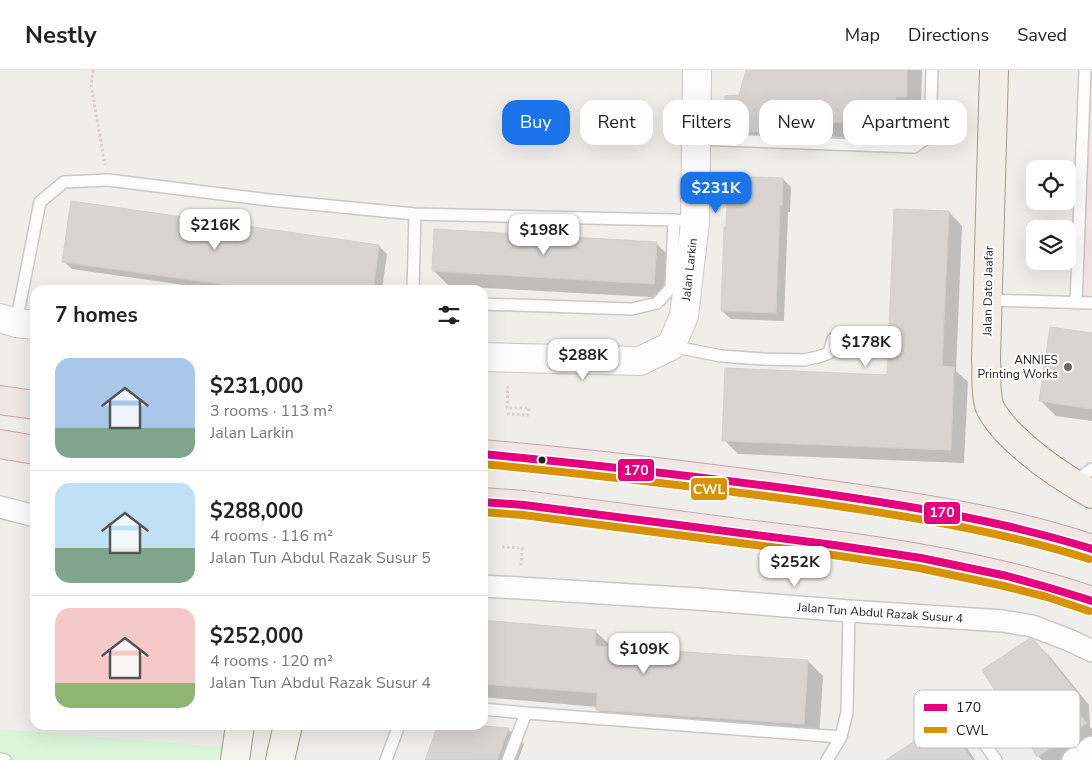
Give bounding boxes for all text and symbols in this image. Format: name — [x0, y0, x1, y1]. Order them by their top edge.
text: Nestly — [25, 19, 97, 51]
text: Map — [845, 23, 880, 47]
text: Directions — [908, 23, 989, 47]
text: Saved — [1017, 23, 1067, 47]
chip: Buy — [502, 100, 570, 145]
chip: Rent — [580, 100, 653, 145]
chip: Filters — [663, 100, 749, 145]
chip: New — [759, 100, 833, 145]
chip: Apartment — [843, 100, 967, 145]
map controls — [1026, 160, 1076, 270]
button: locate — [1026, 160, 1076, 210]
pin: $231K — [681, 172, 751, 214]
text: $231K — [691, 177, 741, 199]
pin: $216K — [180, 208, 250, 251]
text: $216K — [190, 214, 240, 236]
pin: $198K — [509, 214, 579, 256]
text: $198K — [519, 219, 569, 241]
button: layers — [1026, 220, 1076, 270]
street label: Jalan Larkin — [678, 237, 701, 303]
street label: Jalan Dato Jaafar — [979, 245, 997, 337]
text: 7 homes — [55, 301, 138, 329]
icon: filters — [435, 301, 463, 329]
pin: $178K — [831, 326, 901, 368]
text: $178K — [841, 331, 891, 353]
pin: $288K — [548, 338, 618, 381]
text: $288K — [558, 344, 608, 366]
place label: ANNIES Printing Works — [978, 352, 1058, 382]
marker: ANNIES Printing Works — [1062, 361, 1074, 373]
text: $231,000 — [210, 372, 303, 400]
icon: home — [95, 378, 155, 438]
text: 3 rooms · 113 m² — [210, 400, 333, 422]
text: Jalan Larkin — [210, 422, 294, 444]
unlabelled marker — [537, 455, 547, 465]
line badge: 170 — [617, 458, 655, 482]
text: 170 — [623, 461, 649, 480]
line badge: CWL — [690, 477, 728, 501]
text: CWL — [693, 480, 725, 499]
text: $288,000 — [210, 497, 303, 525]
line badge: 170 — [923, 501, 961, 525]
icon: home — [95, 503, 155, 563]
text: 170 — [929, 503, 955, 522]
text: 4 rooms · 116 m² — [210, 525, 333, 547]
pin: $252K — [760, 546, 830, 588]
text: Jalan Tun Abdul Razak Susur 5 — [210, 547, 431, 569]
text: $252K — [770, 551, 820, 573]
street label: Jalan Tun Abdul Razak Susur 4 — [796, 599, 963, 626]
text: $252,000 — [210, 622, 303, 650]
icon: home — [95, 628, 155, 688]
pin: $109K — [609, 632, 679, 675]
text: $109K — [619, 638, 669, 660]
text: 4 rooms · 120 m² — [210, 650, 333, 672]
text: Jalan Tun Abdul Razak Susur 4 — [210, 672, 431, 694]
legend — [914, 690, 1080, 748]
text: 170 — [956, 698, 981, 717]
text: CWL — [956, 721, 989, 740]

